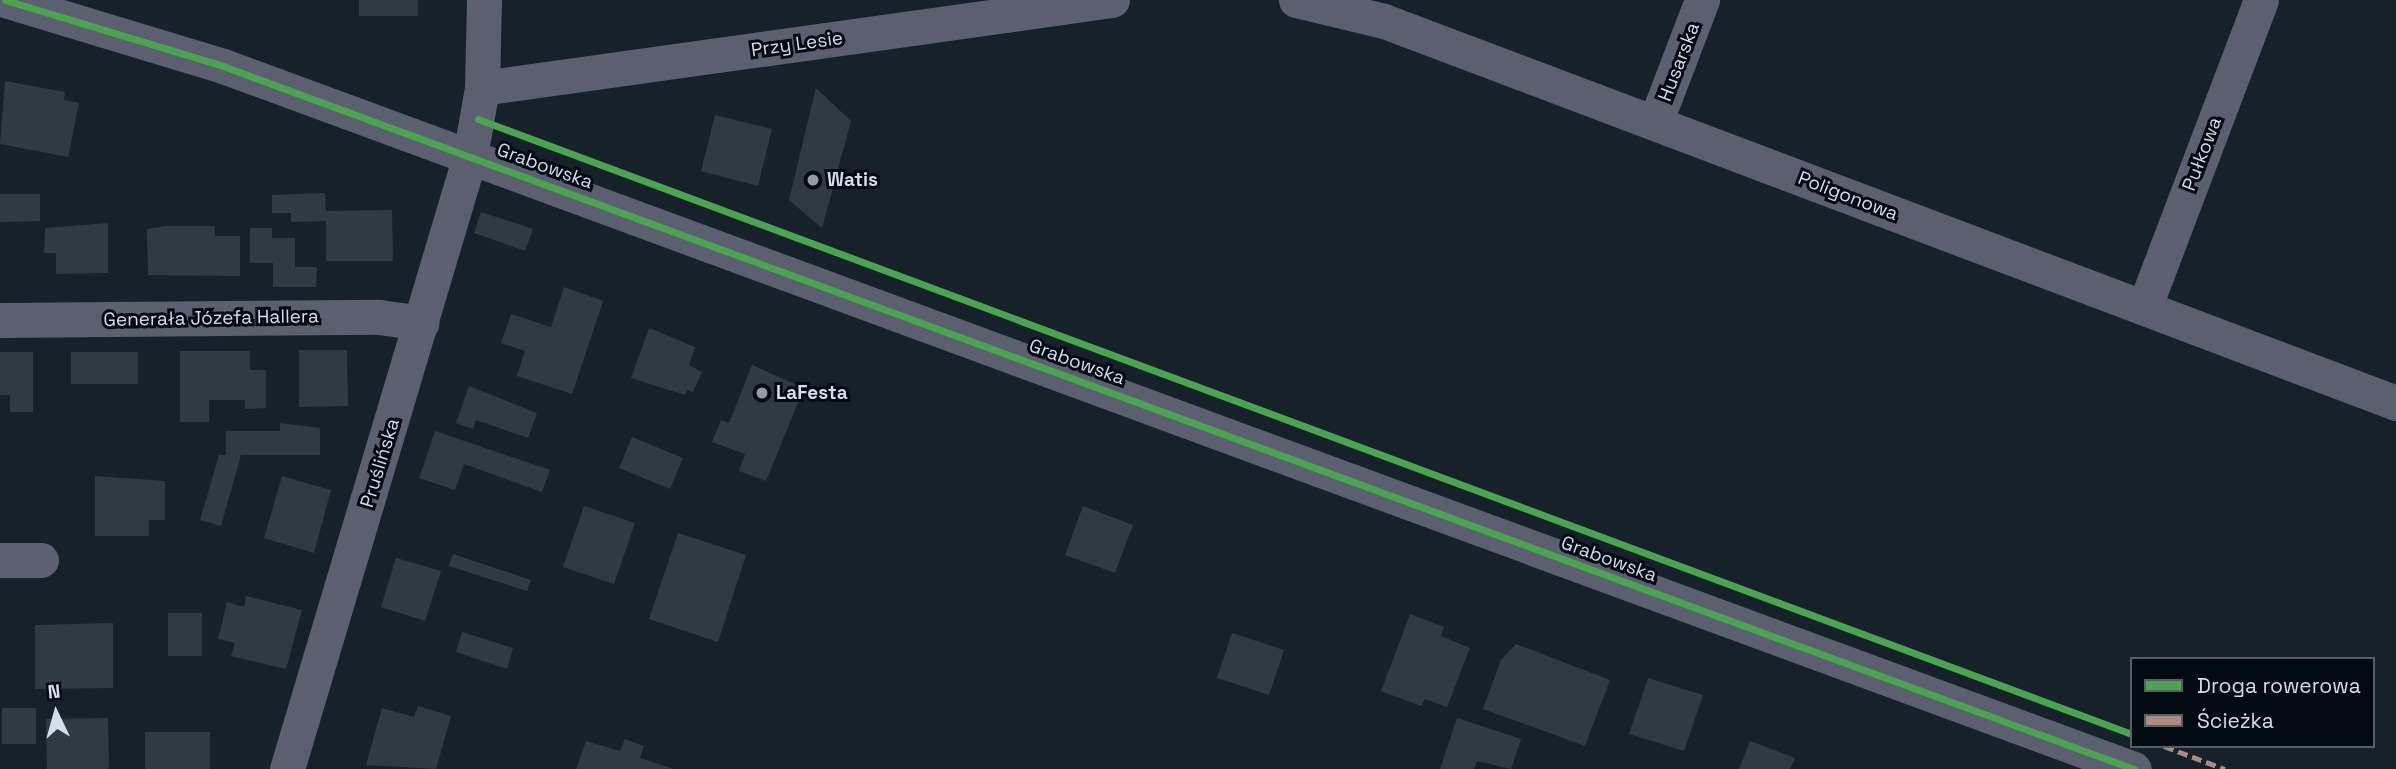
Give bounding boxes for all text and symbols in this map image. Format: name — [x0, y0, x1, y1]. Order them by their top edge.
street label: Husarska — [1654, 19, 1704, 105]
street label: Przy Lesie — [750, 26, 844, 62]
street label: Pułkowa — [2178, 114, 2226, 194]
street label: Grabowska — [494, 138, 596, 194]
street label: Poligonowa — [1795, 166, 1901, 226]
place label: Watis — [827, 169, 878, 191]
marker: Watis — [805, 172, 821, 188]
street label: Generała Józefa Hallera — [103, 305, 319, 331]
street label: Grabowska — [1026, 334, 1128, 390]
place label: LaFesta — [776, 382, 848, 404]
marker: LaFesta — [754, 385, 770, 401]
street label: Pruślińska — [356, 416, 404, 510]
street label: Grabowska — [1558, 531, 1660, 587]
legend — [2130, 657, 2375, 748]
text: Droga rowerowa — [2197, 672, 2361, 699]
north arrow — [21, 678, 91, 748]
text: N — [47, 679, 62, 705]
text: Ścieżka — [2197, 707, 2274, 734]

